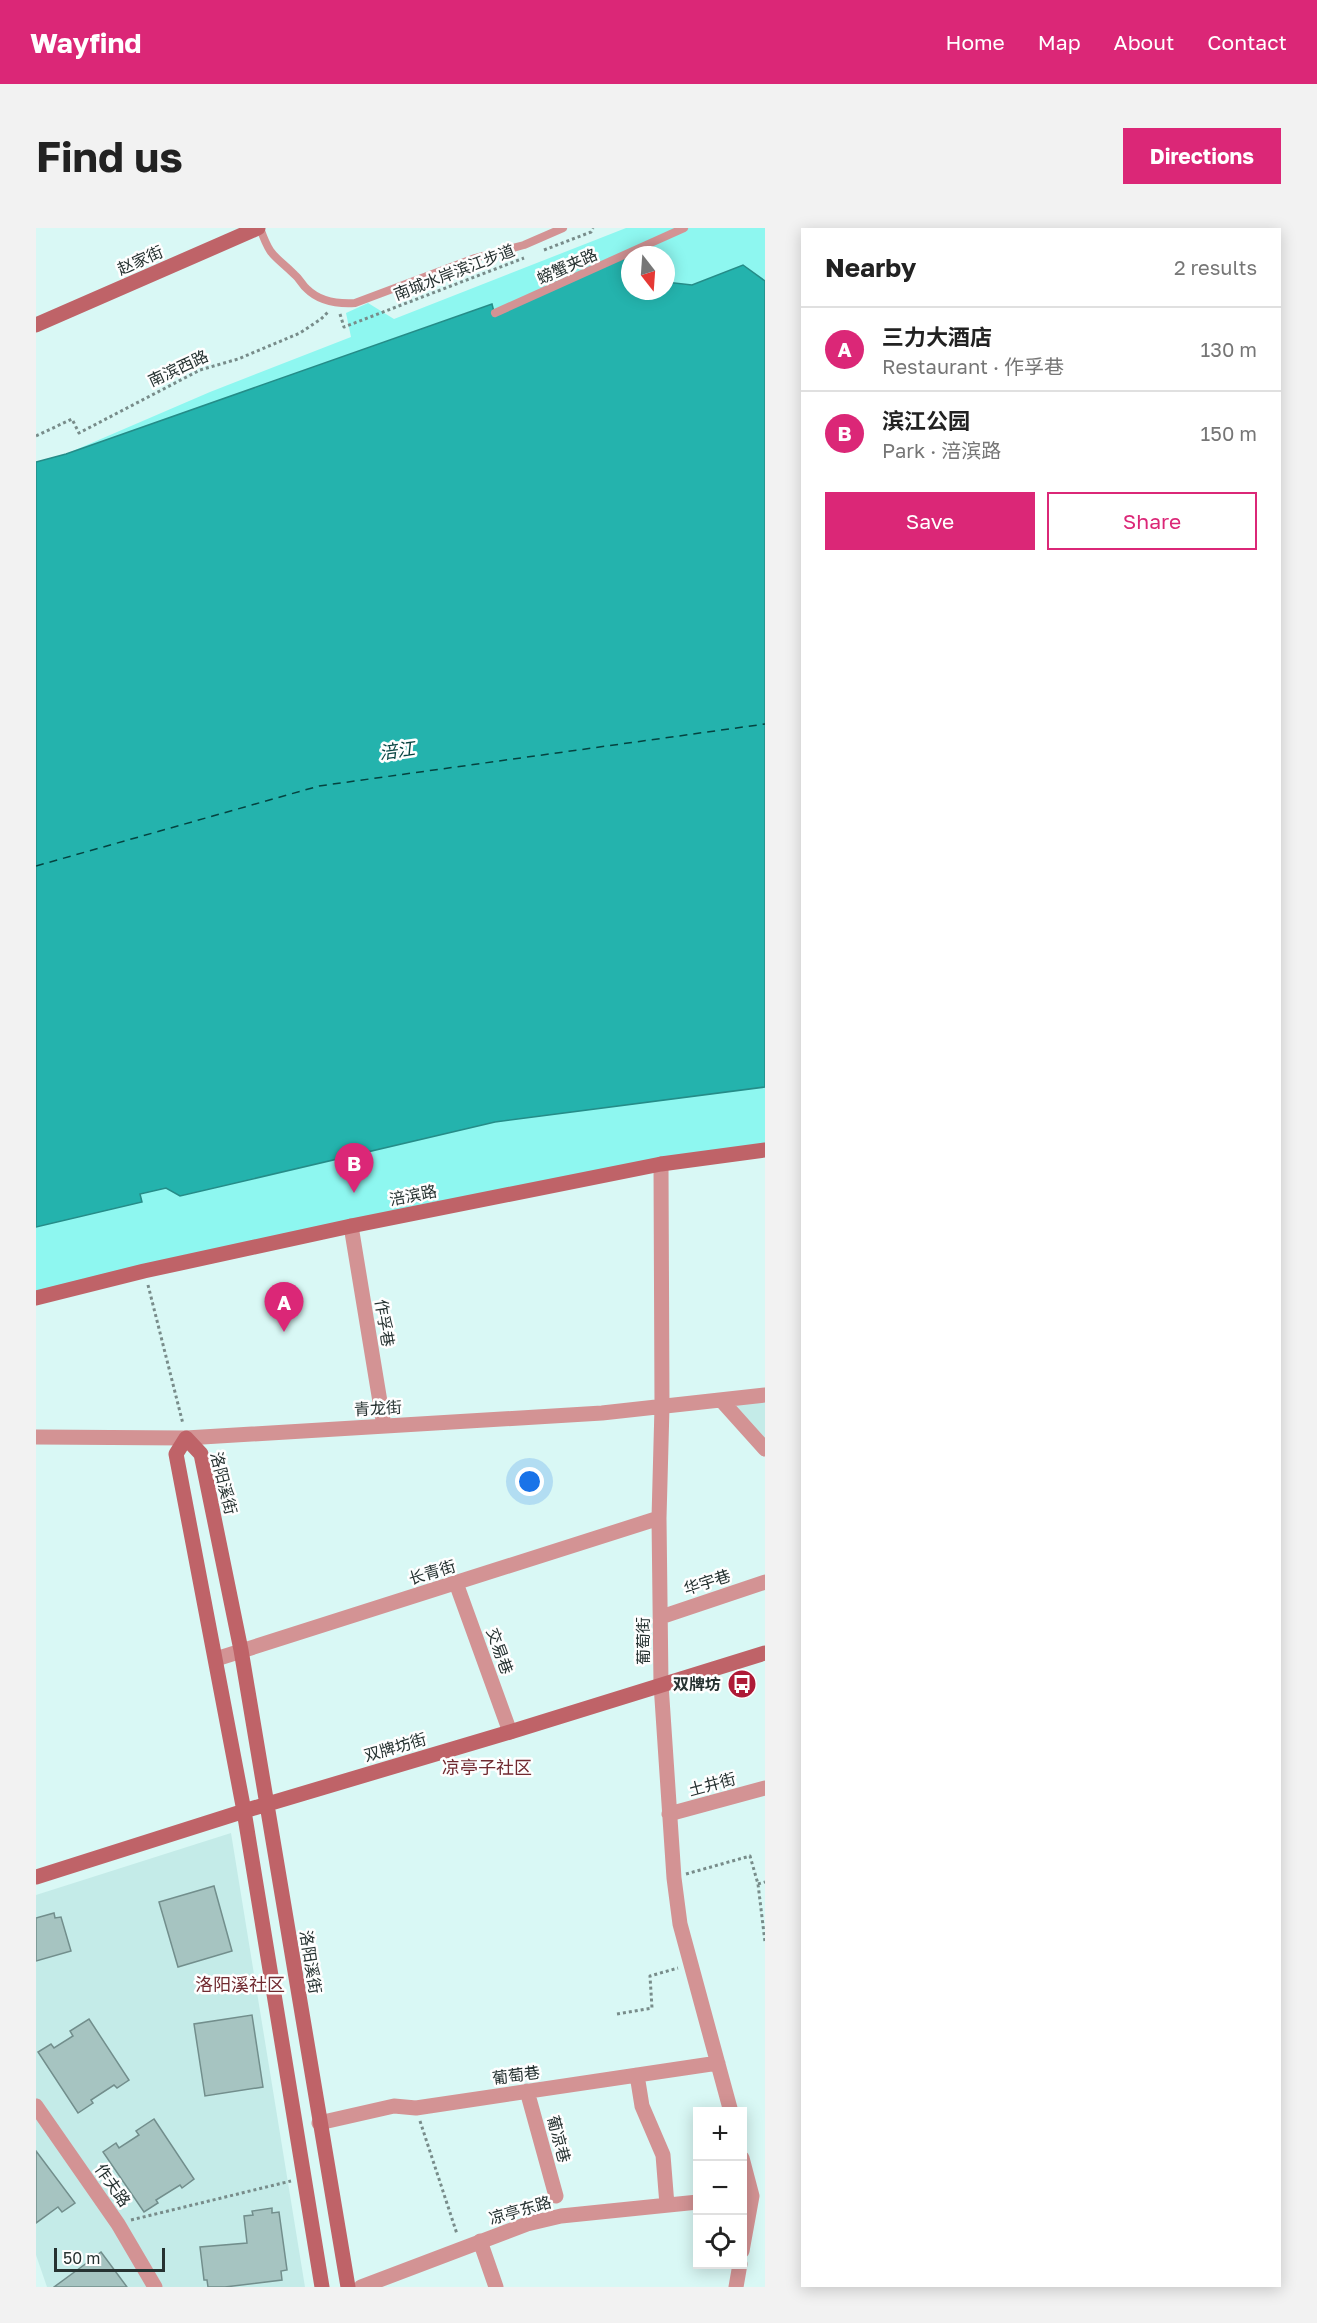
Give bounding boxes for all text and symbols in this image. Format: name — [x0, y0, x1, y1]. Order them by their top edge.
text: Wayfind — [30, 26, 142, 59]
text: Home — [945, 29, 1005, 55]
text: Map — [1038, 29, 1081, 55]
text: About — [1114, 29, 1174, 55]
text: Contact — [1207, 29, 1287, 55]
button: Directions — [1123, 128, 1281, 184]
text: Find us — [36, 131, 183, 181]
street label: 南城水岸滨江步道 — [391, 240, 517, 304]
street label: 赵家街 — [114, 241, 166, 279]
street label: 螃蟹夹路 — [534, 244, 600, 288]
north arrow — [621, 246, 675, 300]
text: Nearby — [825, 252, 916, 283]
text: 2 results — [1174, 255, 1257, 279]
text: 三力大酒店 — [882, 323, 992, 350]
text: A — [837, 337, 852, 361]
text: 130 m — [1201, 337, 1257, 361]
street label: 南滨西路 — [145, 345, 211, 391]
text: Restaurant · 作孚巷 — [882, 354, 1064, 378]
text: 滨江公园 — [882, 407, 970, 434]
text: B — [837, 421, 852, 445]
text: 150 m — [1201, 421, 1257, 445]
text: Park · 涪滨路 — [882, 438, 1001, 462]
button: Save — [825, 492, 1035, 550]
button: Share — [1047, 492, 1257, 550]
water label: 涪江 — [378, 736, 418, 763]
pin: B — [334, 1144, 374, 1193]
street label: 涪滨路 — [388, 1181, 438, 1209]
pin: A — [264, 1282, 304, 1332]
street label: 作孚巷 — [371, 1298, 399, 1348]
street label: 青龙街 — [354, 1397, 402, 1419]
street label: 洛阳溪街 — [207, 1450, 241, 1516]
your location — [515, 1467, 544, 1496]
street label: 长青街 — [406, 1555, 458, 1589]
street label: 华宇巷 — [681, 1565, 733, 1599]
street label: 葡萄街 — [633, 1617, 653, 1665]
street label: 交易巷 — [482, 1625, 518, 1677]
bus stop icon: 双牌坊 — [726, 1668, 758, 1700]
place label: 双牌坊 — [673, 1674, 721, 1694]
street label: 双牌坊街 — [361, 1729, 429, 1765]
district label: 凉亭子社区 — [442, 1756, 532, 1778]
street label: 土井街 — [686, 1768, 738, 1800]
street label: 洛阳溪街 — [296, 1929, 326, 1995]
district label: 洛阳溪社区 — [195, 1973, 285, 1995]
street label: 葡萄巷 — [491, 2062, 541, 2088]
map controls — [693, 2107, 747, 2269]
button: + — [693, 2107, 747, 2161]
street label: 葡凉巷 — [543, 2113, 575, 2165]
street label: 作夫路 — [91, 2160, 135, 2210]
button: − — [693, 2161, 747, 2215]
street label: 凉亭东路 — [486, 2192, 554, 2228]
button: locate — [693, 2215, 747, 2269]
scale bar — [54, 2245, 165, 2272]
text: 50 m — [63, 2248, 100, 2268]

